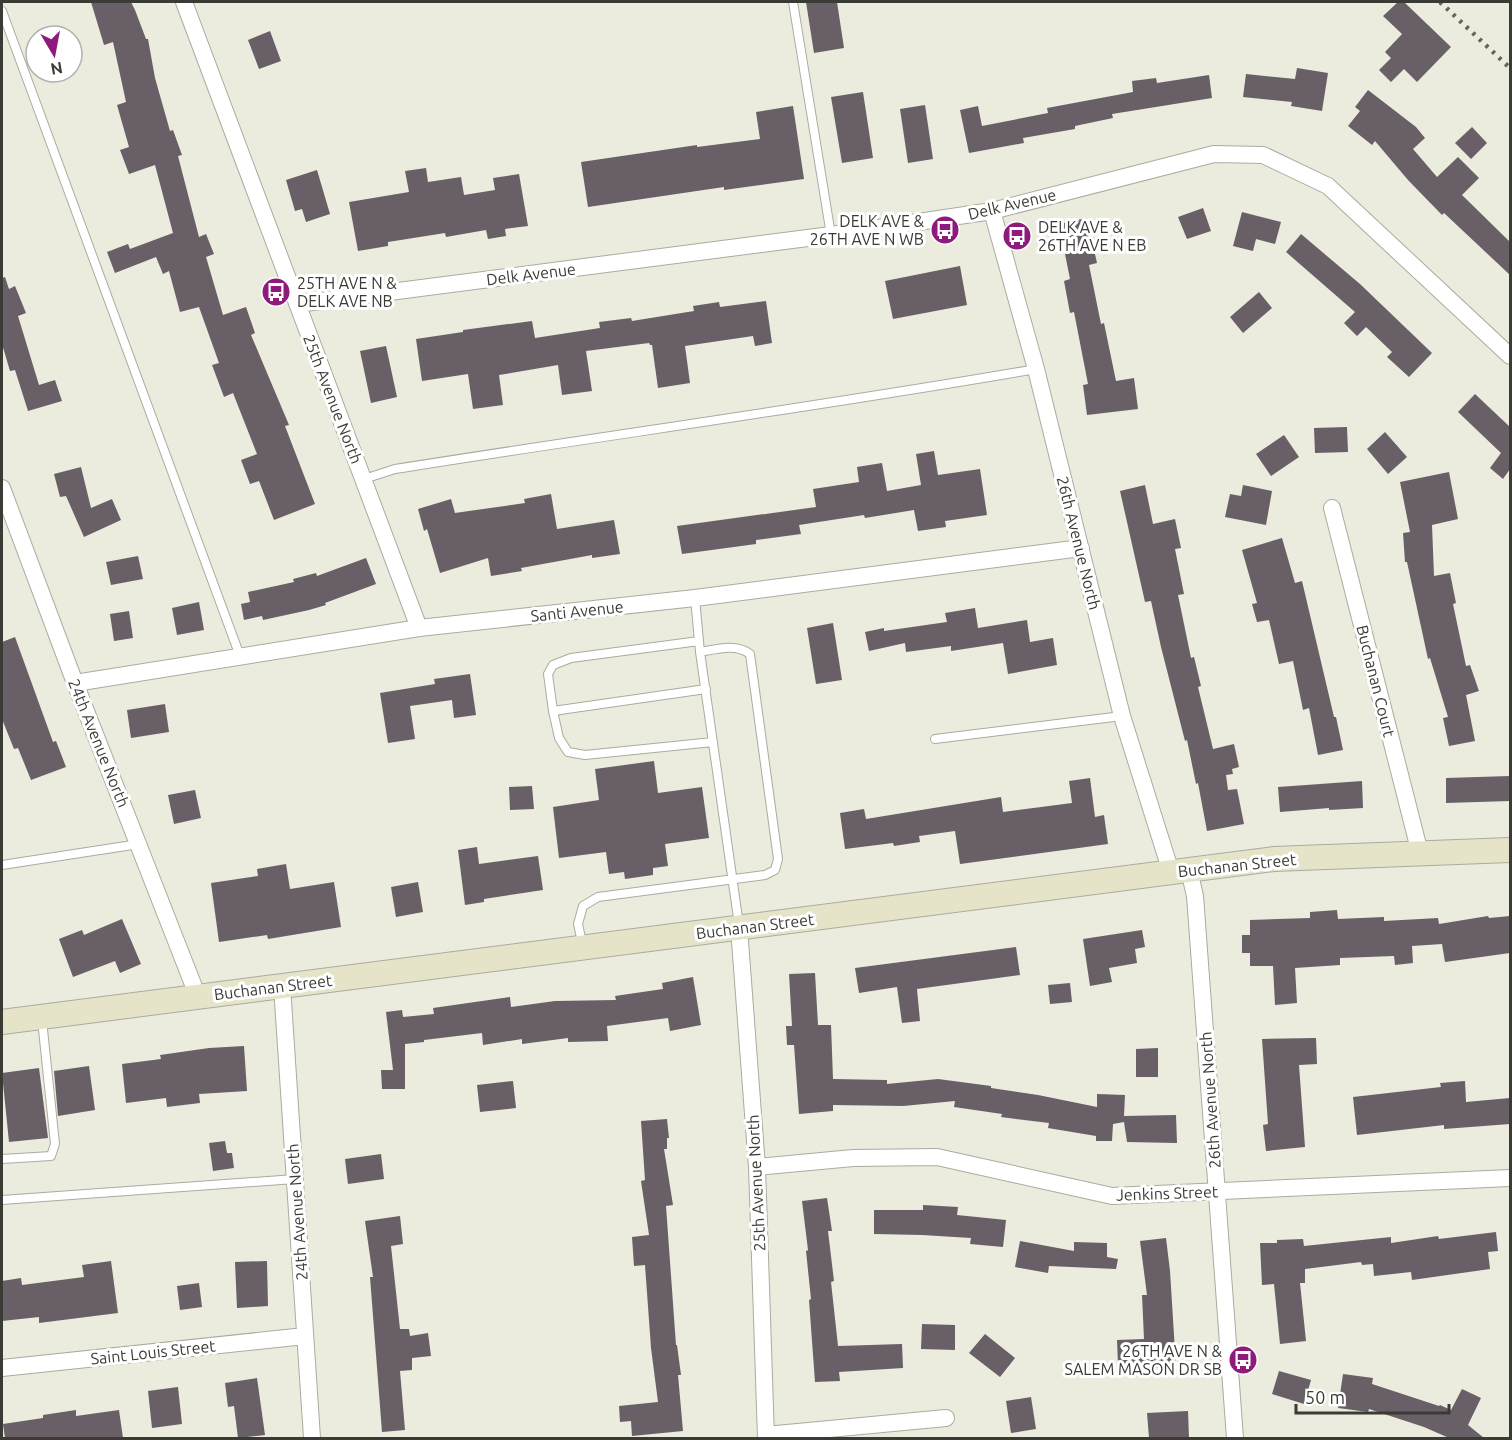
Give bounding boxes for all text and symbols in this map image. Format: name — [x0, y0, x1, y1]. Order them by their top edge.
north arrow — [24, 24, 84, 84]
text: N — [49, 59, 64, 79]
street label: Delk Avenue — [966, 185, 1058, 223]
place label: DELK AVE & 26TH AVE N WB — [810, 212, 925, 248]
bus stop icon: DELK AVE & 26TH AVE N WB — [929, 214, 961, 246]
place label: DELK AVE & 26TH AVE N EB — [1038, 218, 1146, 254]
bus stop icon: DELK AVE & 26TH AVE N EB — [1001, 220, 1033, 252]
street label: Delk Avenue — [485, 260, 577, 288]
place label: 25TH AVE N & DELK AVE NB — [297, 274, 397, 310]
bus stop icon: 25TH AVE N & DELK AVE NB — [260, 276, 292, 308]
street label: 25th Avenue North — [300, 332, 366, 466]
street label: 26th Avenue North — [1054, 474, 1104, 612]
street label: Santi Avenue — [530, 597, 624, 625]
street label: Buchanan Court — [1353, 623, 1399, 740]
street label: 24th Avenue North — [65, 676, 133, 810]
street label: Buchanan Street — [1177, 850, 1298, 880]
street label: Buchanan Street — [695, 910, 816, 942]
street label: Buchanan Street — [213, 971, 334, 1003]
street label: 26th Avenue North — [1196, 1031, 1224, 1169]
street label: 25th Avenue North — [743, 1114, 769, 1252]
street label: 24th Avenue North — [283, 1143, 311, 1281]
street label: Jenkins Street — [1116, 1182, 1219, 1204]
street label: Saint Louis Street — [90, 1336, 217, 1368]
place label: 26TH AVE N & SALEM MASON DR SB — [1065, 1342, 1223, 1378]
bus stop icon: 26TH AVE N & SALEM MASON DR SB — [1227, 1344, 1259, 1376]
scale bar — [1296, 1377, 1449, 1415]
text: 50 m — [1305, 1387, 1345, 1407]

